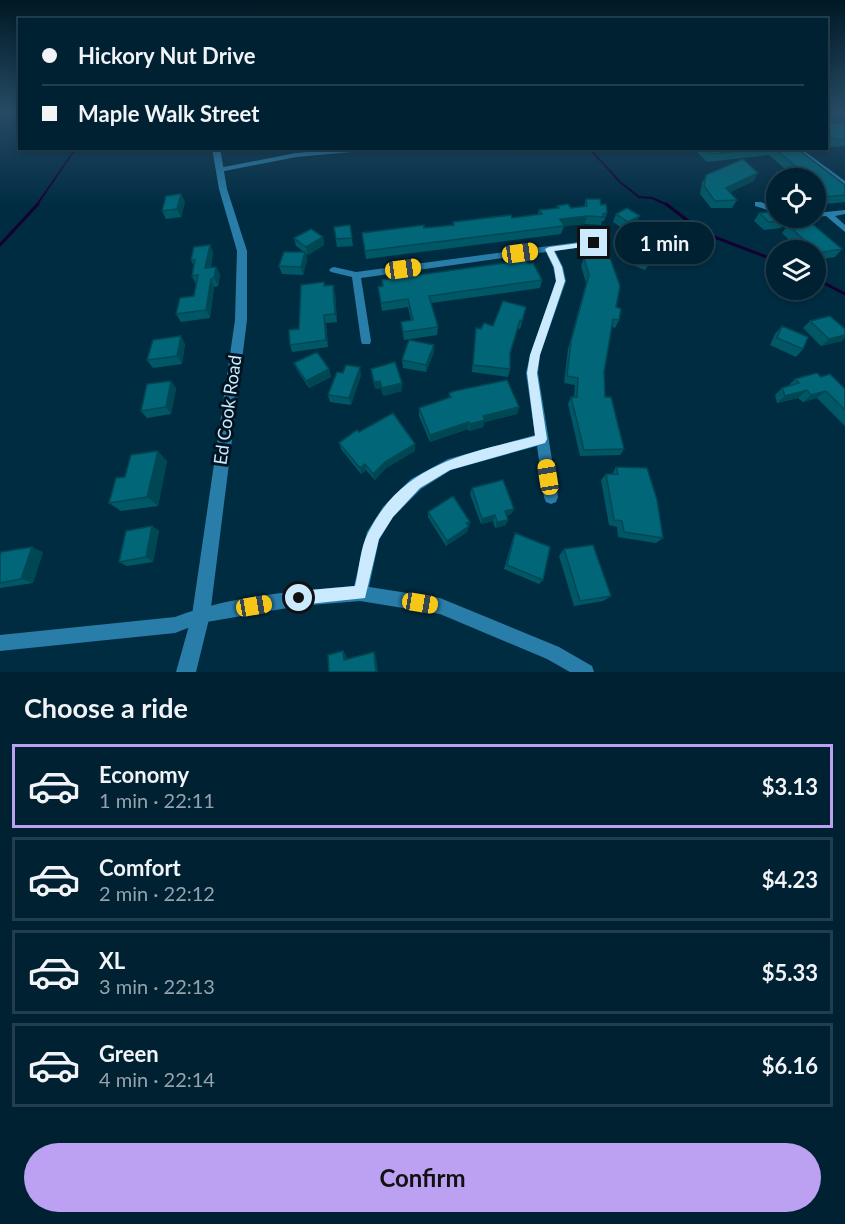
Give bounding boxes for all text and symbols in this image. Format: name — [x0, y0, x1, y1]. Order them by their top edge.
text: Hickory Nut Drive — [78, 42, 255, 69]
text: Maple Walk Street — [78, 100, 259, 127]
map controls — [766, 168, 826, 300]
button: locate — [766, 168, 826, 228]
callout: 1 min — [615, 222, 714, 264]
route end — [580, 229, 607, 256]
text: 1 min — [640, 231, 689, 255]
button: layers — [766, 240, 826, 300]
car — [501, 242, 539, 264]
car — [384, 258, 422, 280]
street label: Ed Cook Road — [208, 354, 246, 466]
car — [536, 458, 560, 496]
route start — [285, 584, 312, 611]
car — [401, 591, 439, 615]
car — [235, 594, 273, 618]
text: Choose a ride — [24, 691, 188, 724]
icon: car — [27, 759, 81, 813]
text: Economy — [99, 761, 189, 788]
text: $3.13 — [762, 773, 818, 800]
text: 1 min · 22:11 — [99, 788, 215, 812]
icon: car — [27, 852, 81, 906]
text: Comfort — [99, 854, 181, 881]
text: $4.23 — [762, 866, 818, 893]
text: 2 min · 22:12 — [99, 881, 215, 905]
icon: car — [27, 945, 81, 999]
text: XL — [99, 947, 125, 974]
text: $5.33 — [762, 959, 818, 986]
text: 3 min · 22:13 — [99, 974, 215, 998]
icon: car — [27, 1038, 81, 1092]
text: Green — [99, 1040, 159, 1067]
text: $6.16 — [762, 1052, 818, 1079]
text: 4 min · 22:14 — [99, 1067, 215, 1091]
button: Confirm — [24, 1143, 821, 1212]

